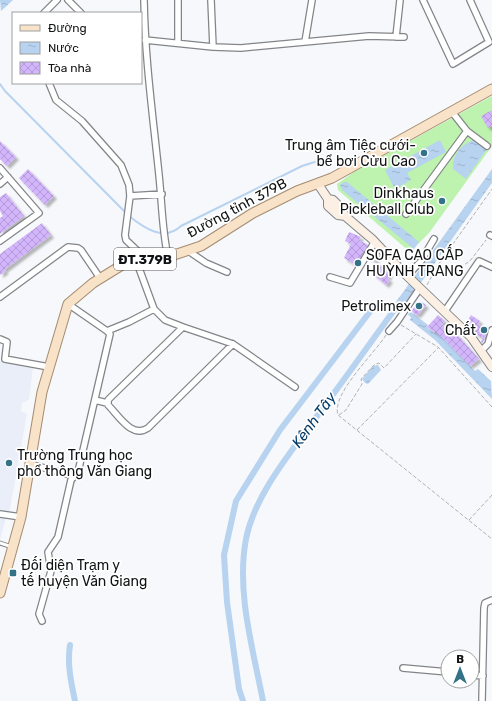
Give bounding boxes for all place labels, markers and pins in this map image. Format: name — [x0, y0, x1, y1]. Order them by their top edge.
place label: Trung âm Tiệc cưới- bể bơi Cửu Cao — [285, 137, 416, 170]
marker: Trung âm Tiệc cưới- bể bơi Cửu Cao — [419, 148, 429, 158]
place label: Dinkhaus Pickleball Club — [340, 185, 434, 218]
marker: Dinkhaus Pickleball Club — [437, 196, 447, 206]
place label: SOFA CAO CẤP HUỲNH TRANG — [366, 244, 464, 280]
marker: SOFA CAO CẤP HUỲNH TRANG — [353, 258, 363, 268]
place label: Petrolimex — [341, 298, 411, 315]
marker: Petrolimex — [414, 301, 424, 311]
place label: Chất — [445, 321, 477, 339]
marker: Chất — [479, 325, 489, 335]
place label: Trường Trung học phổ thông Văn Giang — [17, 447, 152, 480]
marker: Trường Trung học phổ thông Văn Giang — [4, 458, 14, 468]
place label: Đối diện Trạm y tế huyện Văn Giang — [21, 556, 147, 590]
marker: Đối diện Trạm y tế huyện Văn Giang — [8, 568, 18, 578]

